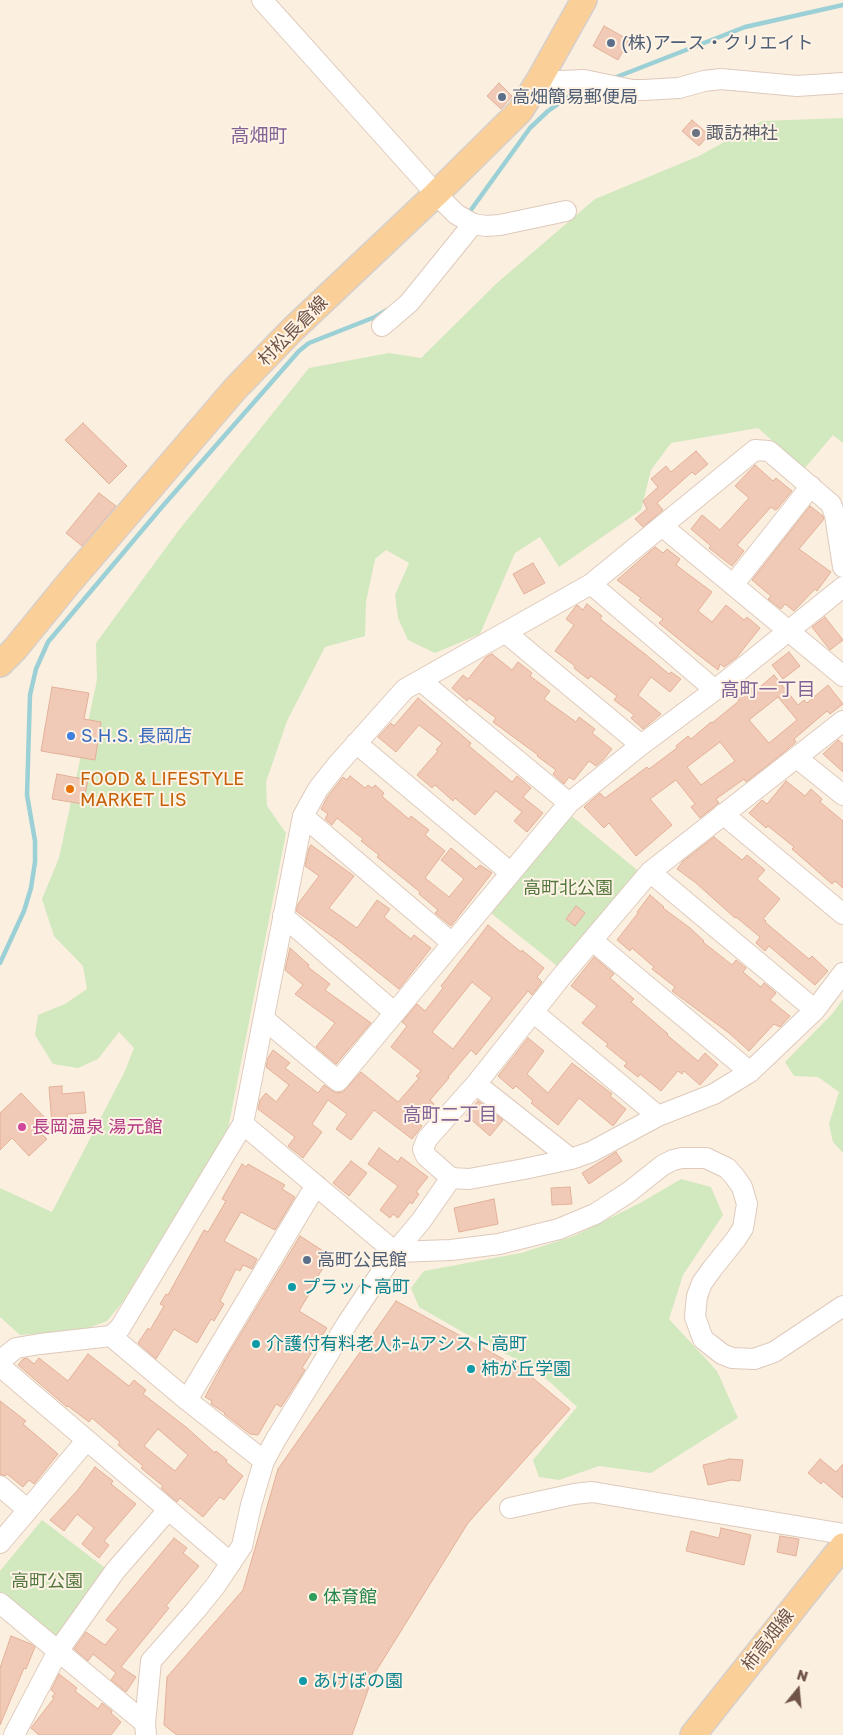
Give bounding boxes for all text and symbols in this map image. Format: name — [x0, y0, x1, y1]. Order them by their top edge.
place label: (株)アース・クリエイト — [621, 32, 814, 54]
marker: (株)アース・クリエイト — [605, 37, 617, 49]
place label: 高畑簡易郵便局 — [512, 86, 638, 108]
marker: 高畑簡易郵便局 — [496, 91, 508, 103]
place label: 諏訪神社 — [706, 122, 778, 144]
district label: 高畑町 — [231, 125, 287, 147]
marker: 諏訪神社 — [690, 127, 702, 139]
street label: 村松長倉線 — [254, 292, 332, 370]
district label: 高町一丁目 — [721, 679, 815, 701]
place label: S.H.S. 長岡店 — [81, 725, 192, 747]
marker: S.H.S. 長岡店 — [65, 730, 77, 742]
place label: FOOD & LIFESTYLE MARKET LIS — [80, 768, 244, 811]
marker: FOOD & LIFESTYLE MARKET LIS — [64, 783, 76, 795]
park label: 高町北公園 — [523, 877, 613, 899]
district label: 高町二丁目 — [403, 1104, 497, 1126]
place label: 長岡温泉 湯元館 — [32, 1116, 162, 1138]
marker: 長岡温泉 湯元館 — [16, 1121, 28, 1133]
place label: 高町公民館 — [317, 1249, 407, 1271]
marker: 高町公民館 — [301, 1254, 313, 1266]
place label: プラット高町 — [302, 1276, 410, 1298]
marker: プラット高町 — [286, 1281, 298, 1293]
place label: 介護付有料老人ﾎｰﾑアシスト高町 — [266, 1333, 527, 1355]
marker: 介護付有料老人ﾎｰﾑアシスト高町 — [250, 1338, 262, 1350]
place label: 柿が丘学園 — [481, 1358, 571, 1380]
marker: 柿が丘学園 — [465, 1363, 477, 1375]
park label: 高町公園 — [11, 1570, 83, 1592]
place label: 体育館 — [323, 1586, 377, 1608]
marker: 体育館 — [307, 1591, 319, 1603]
street label: 柿高畑線 — [737, 1605, 799, 1675]
north arrow — [773, 1665, 823, 1715]
text: N — [795, 1665, 810, 1685]
place label: あけぼの園 — [313, 1670, 403, 1692]
marker: あけぼの園 — [297, 1675, 309, 1687]

